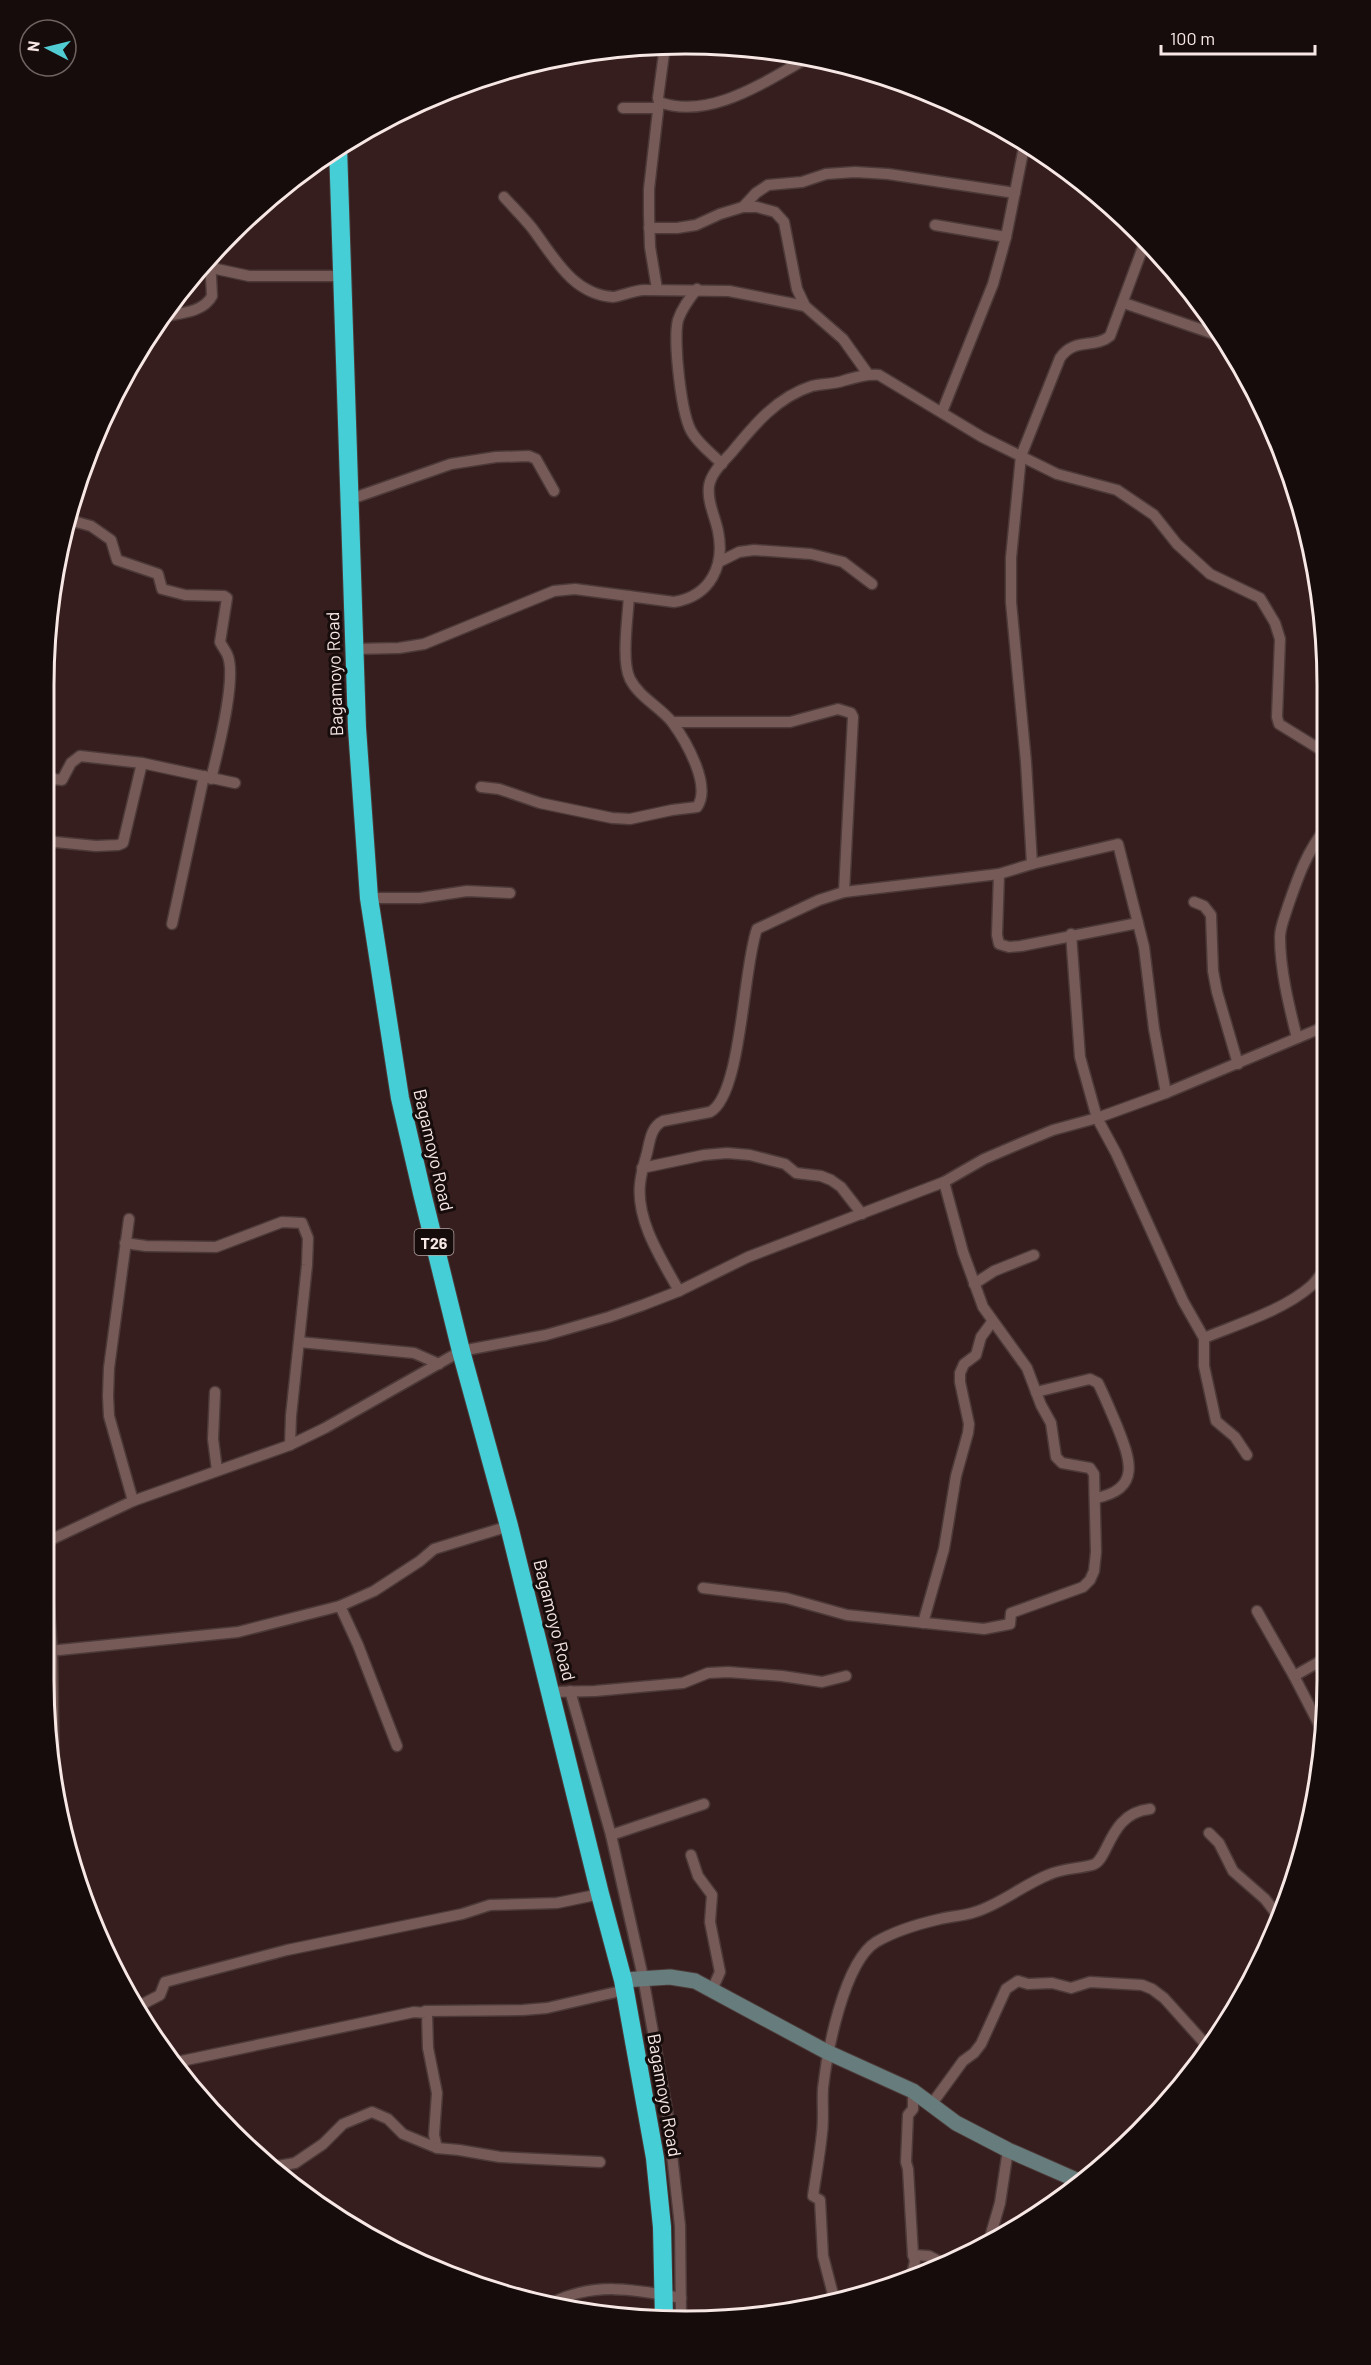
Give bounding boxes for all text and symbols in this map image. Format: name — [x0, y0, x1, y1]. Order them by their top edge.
north arrow — [18, 18, 78, 78]
scale bar — [1161, 18, 1316, 56]
text: 100 m — [1170, 27, 1215, 49]
text: N — [23, 40, 43, 53]
street label: Bagamoyo Road — [321, 611, 347, 737]
street label: Bagamoyo Road — [409, 1087, 459, 1213]
road number: T26 — [414, 1229, 454, 1255]
street label: Bagamoyo Road — [529, 1557, 581, 1683]
street label: Bagamoyo Road — [643, 2032, 687, 2158]

